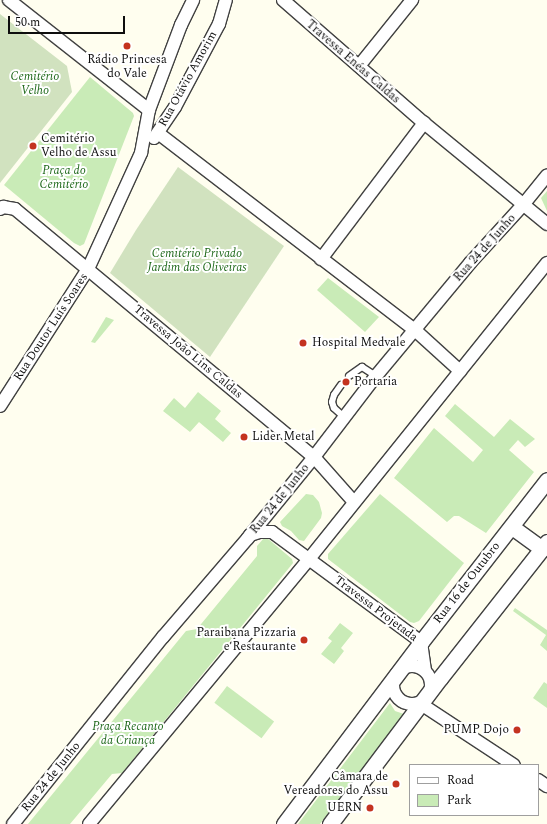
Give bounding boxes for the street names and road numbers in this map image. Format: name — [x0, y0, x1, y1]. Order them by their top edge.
street label: Travessa Enéas Caldas — [303, 17, 403, 107]
street label: Rua Otávio Amorim — [156, 29, 220, 129]
street label: Rua 24 de Junho — [451, 211, 519, 285]
street label: Rua Doutor Luís Soares — [11, 270, 91, 384]
street label: Travessa João Lins Caldas — [131, 302, 245, 402]
street label: Rua 24 de Junho — [247, 461, 313, 537]
street label: Rua 16 de Outubro — [431, 539, 503, 627]
street label: Travessa Projetada — [332, 573, 420, 645]
street label: Rua 24 de Junho — [18, 739, 84, 815]

